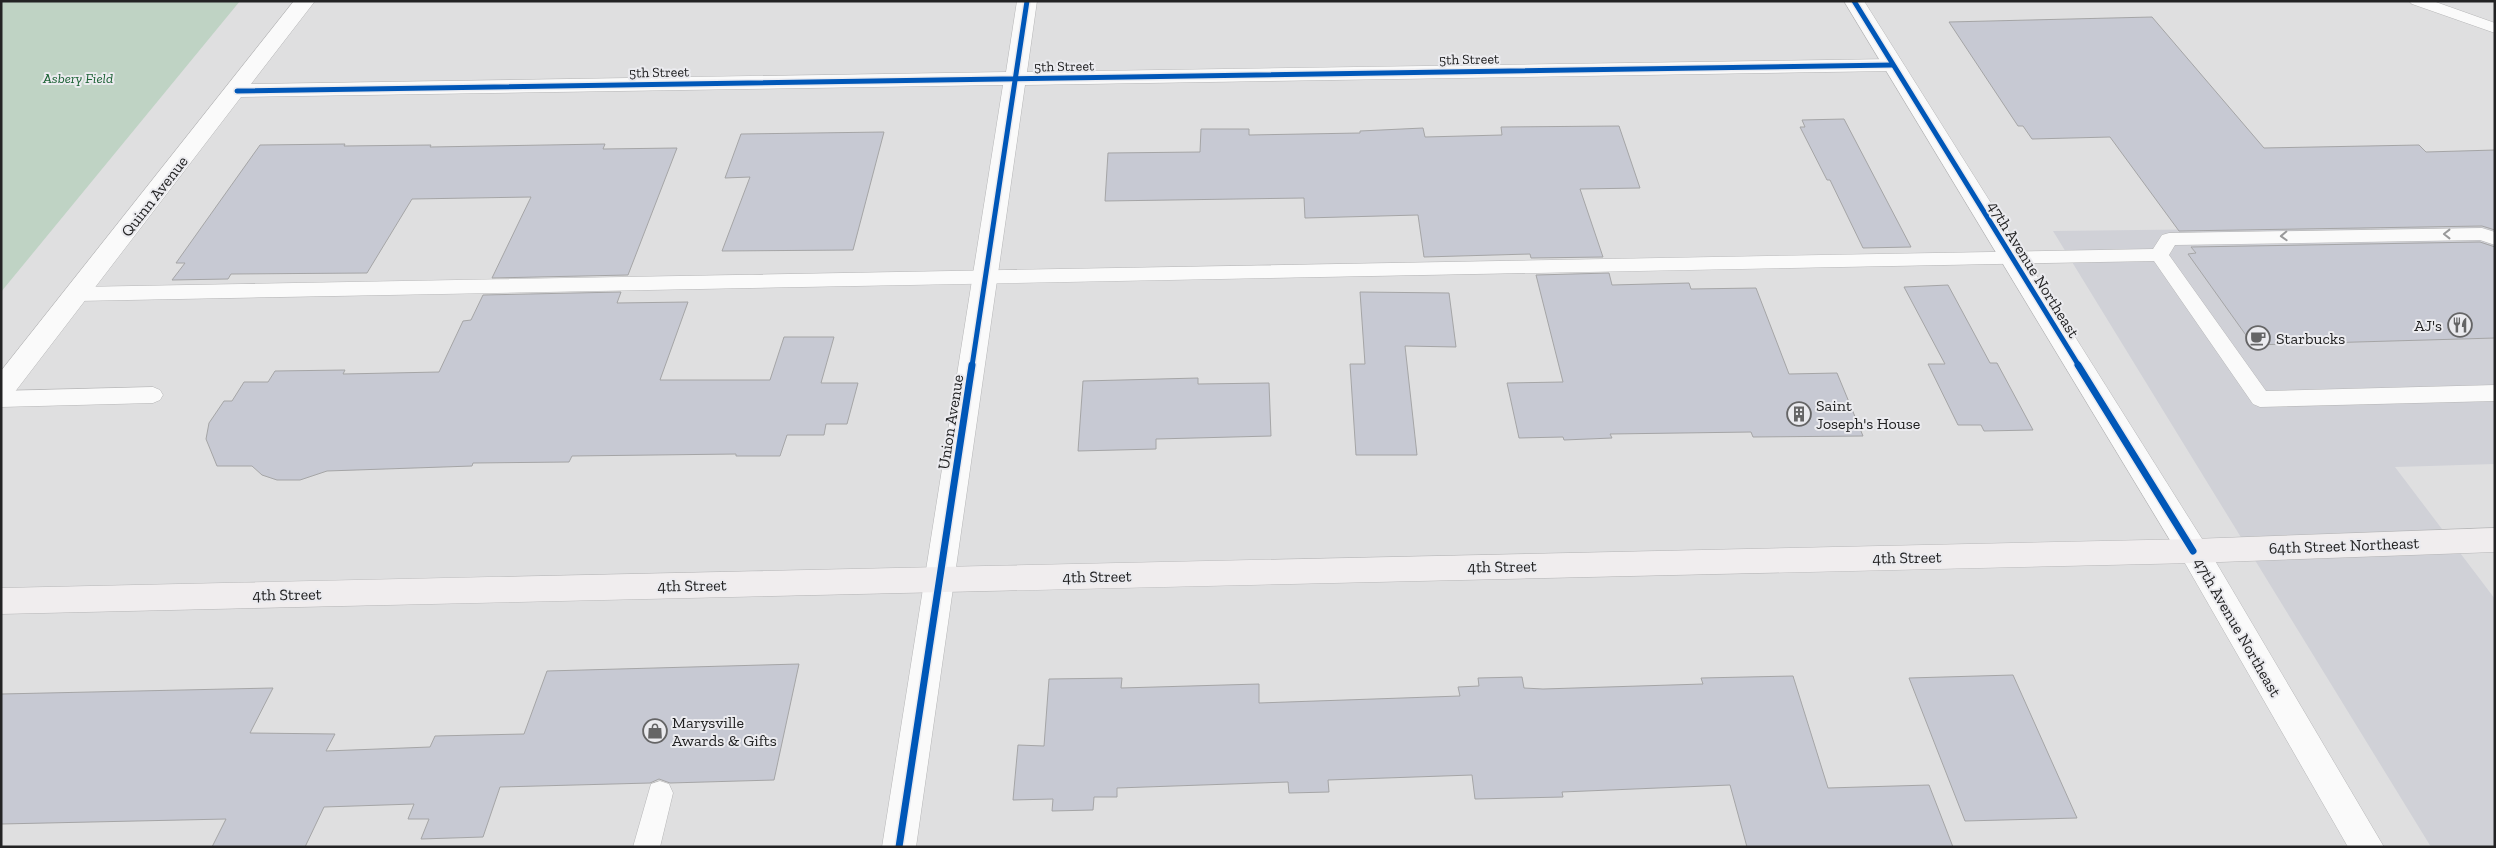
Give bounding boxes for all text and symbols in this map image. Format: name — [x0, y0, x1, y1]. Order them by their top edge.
street label: 5th Street — [1439, 50, 1500, 69]
street label: 5th Street — [1034, 57, 1095, 76]
street label: 5th Street — [629, 63, 690, 82]
park label: Asbery Field — [42, 70, 113, 87]
street label: Quinn Avenue — [117, 152, 192, 241]
street label: 47th Avenue Northeast — [1984, 197, 2083, 341]
one-way arrow — [2443, 229, 2450, 239]
one-way arrow — [2280, 230, 2288, 241]
restaurant icon: AJ's — [2447, 312, 2473, 338]
place label: AJ's — [2414, 316, 2442, 335]
cafe icon: Starbucks — [2245, 325, 2271, 351]
place label: Starbucks — [2276, 329, 2345, 348]
street label: Union Avenue — [934, 373, 967, 471]
place label: Saint Joseph's House — [1816, 396, 1920, 433]
building icon: Saint Joseph's House — [1786, 401, 1812, 427]
street label: 64th Street Northeast — [2268, 533, 2420, 558]
street label: 4th Street — [1872, 547, 1942, 568]
street label: 47th Avenue Northeast — [2190, 554, 2285, 700]
street label: 4th Street — [1467, 556, 1537, 577]
street label: 4th Street — [1062, 566, 1132, 587]
street label: 4th Street — [657, 575, 727, 596]
street label: 4th Street — [252, 584, 322, 605]
place label: Marysville Awards & Gifts — [672, 713, 777, 750]
shop icon: Marysville Awards & Gifts — [642, 718, 668, 744]

